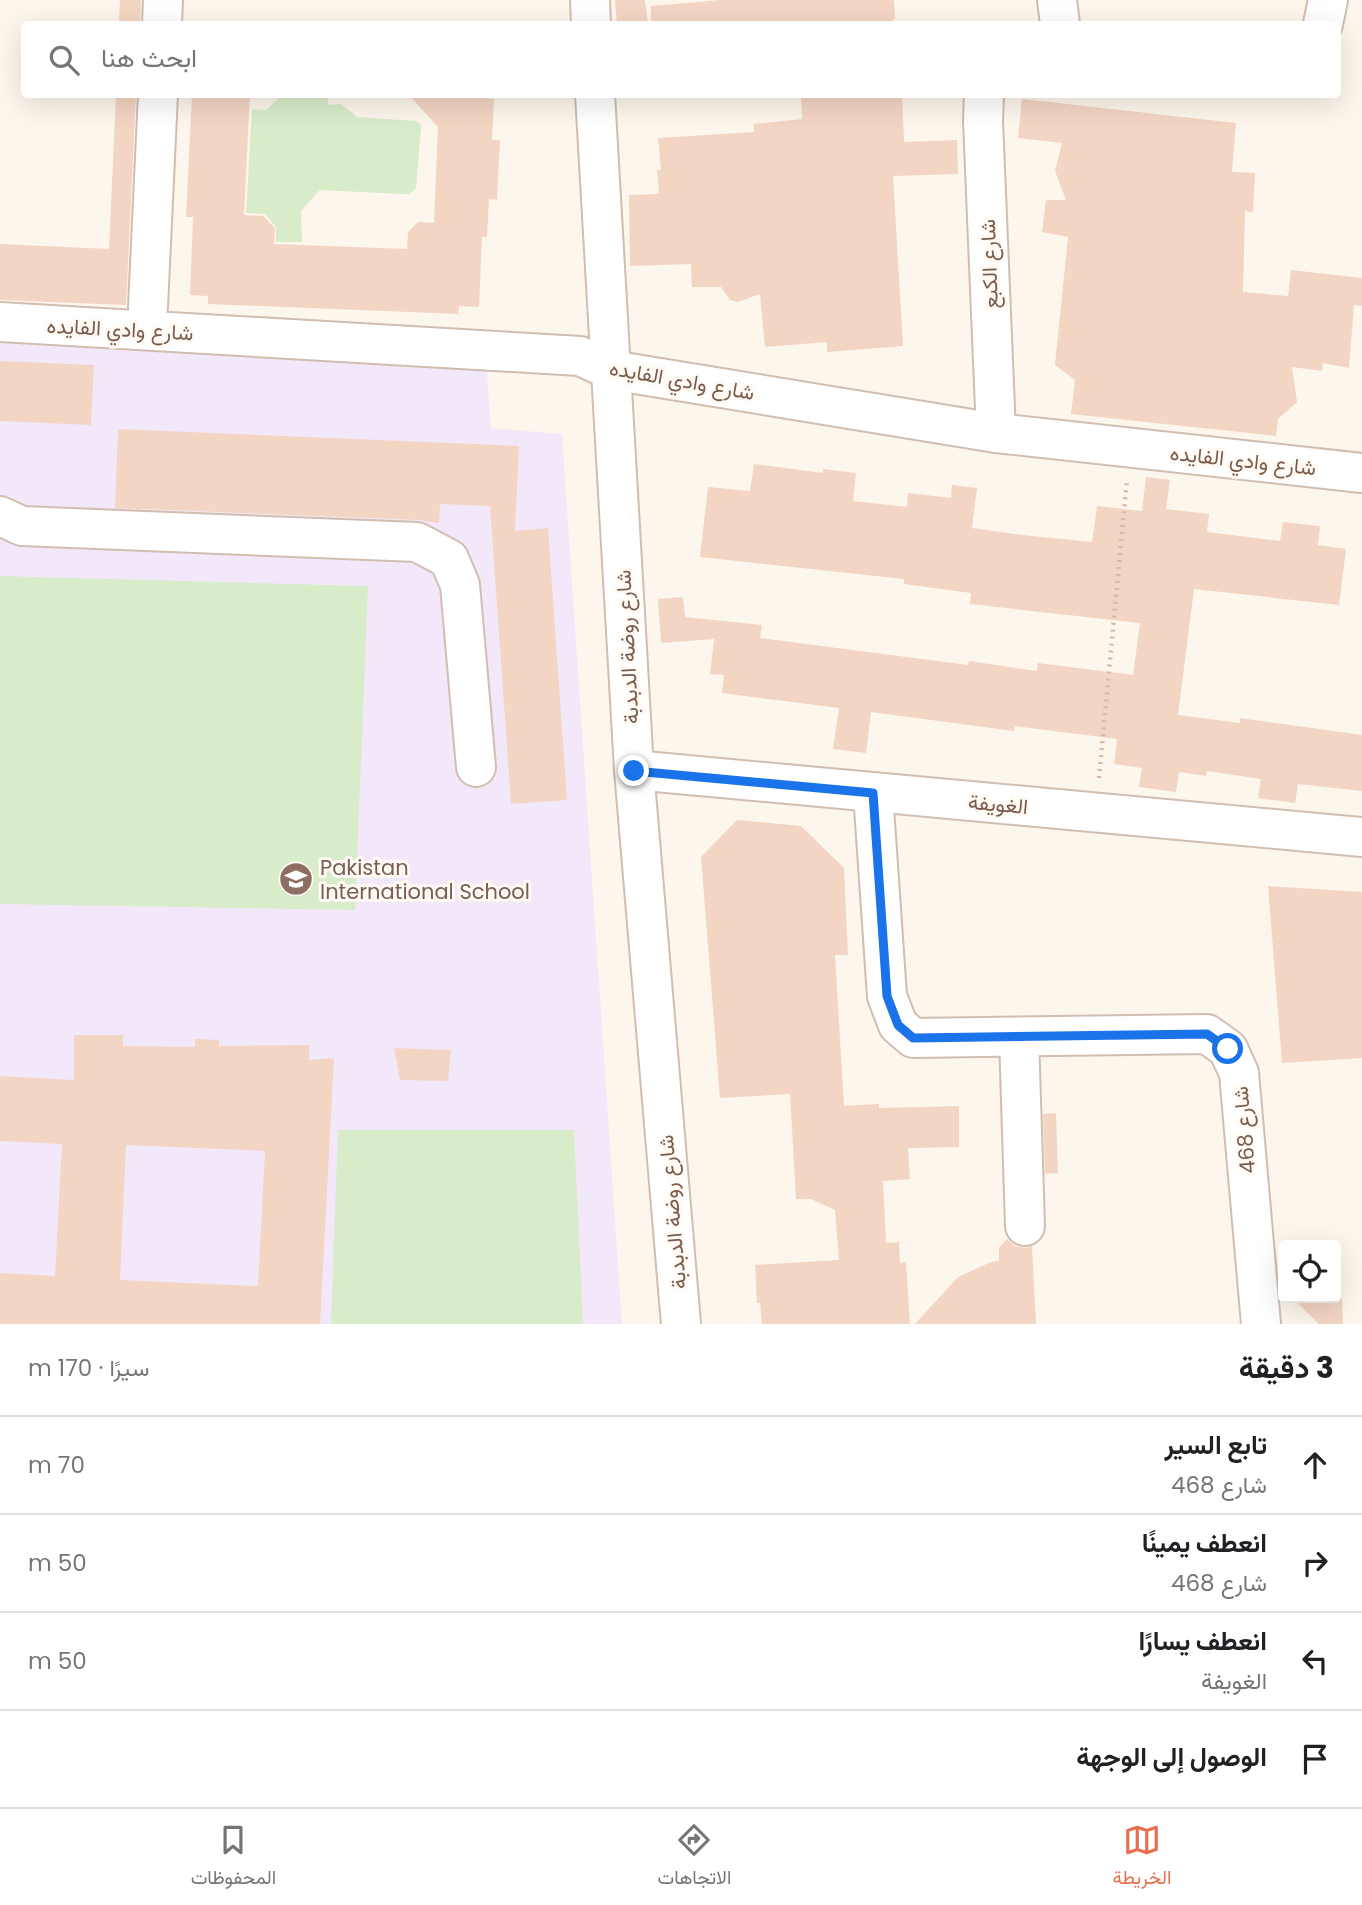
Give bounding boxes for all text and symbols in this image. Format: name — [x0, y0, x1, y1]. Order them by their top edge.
search box — [21, 21, 1341, 98]
text: ابحث هنا — [101, 40, 197, 76]
icon: search — [45, 41, 83, 79]
street label: شارع الكبع — [973, 219, 1005, 309]
street label: شارع وادي الفايده — [46, 311, 194, 350]
street label: شارع وادي الفايده — [607, 353, 757, 410]
street label: شارع وادي الفايده — [1168, 438, 1318, 485]
street label: شارع روضة الدبدبة — [608, 569, 646, 725]
route end — [618, 755, 649, 786]
street label: الغويفة — [967, 787, 1029, 821]
place label: Pakistan International School — [320, 853, 530, 906]
school or university icon: Pakistan International School — [277, 860, 315, 898]
route start — [1212, 1033, 1243, 1064]
street label: شارع 468 — [1226, 1085, 1262, 1175]
street label: شارع روضة الدبدبة — [651, 1134, 693, 1290]
map controls — [1278, 1240, 1341, 1303]
button: locate — [1278, 1240, 1341, 1303]
text: 3 دقيقة — [1239, 1346, 1334, 1389]
text: سيرًا · 170 m — [28, 1352, 149, 1384]
text: تابع السير — [1165, 1427, 1267, 1463]
icon: ahead — [1296, 1446, 1334, 1484]
text: 70 m — [28, 1449, 85, 1481]
text: شارع 468 — [1171, 1469, 1267, 1501]
text: انعطف يمينًا — [1142, 1525, 1267, 1561]
icon: right — [1296, 1544, 1334, 1582]
text: 50 m — [28, 1547, 87, 1579]
text: شارع 468 — [1171, 1567, 1267, 1599]
text: انعطف يسارًا — [1138, 1623, 1267, 1659]
icon: left — [1296, 1642, 1334, 1680]
text: 50 m — [28, 1645, 87, 1677]
text: الغويفة — [1201, 1665, 1267, 1697]
text: الوصول إلى الوجهة — [1076, 1739, 1267, 1775]
icon: arrive — [1296, 1740, 1334, 1778]
tab: المحفوظات — [191, 1821, 276, 1894]
tab: الاتجاهات — [658, 1821, 731, 1894]
tab: الخريطة — [1113, 1821, 1171, 1894]

